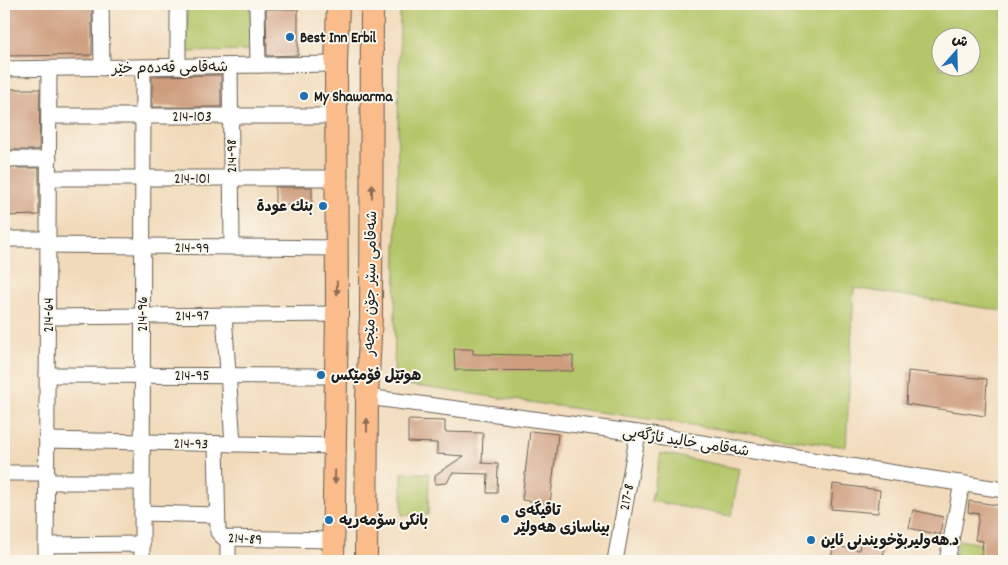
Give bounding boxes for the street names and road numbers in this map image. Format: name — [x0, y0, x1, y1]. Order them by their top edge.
street label: شەقامی قەدەم خێر — [110, 57, 228, 81]
street label: 214-103 — [172, 107, 212, 129]
street label: 214-98 — [222, 139, 244, 173]
street label: 214-101 — [174, 169, 210, 191]
street label: شەقامی سێر جۆن مێجەر — [360, 210, 384, 357]
street label: 214-99 — [174, 238, 210, 260]
street label: 214-96 — [133, 296, 155, 332]
street label: 214-64 — [39, 298, 61, 332]
street label: 214-97 — [175, 306, 209, 328]
street label: 214-95 — [174, 366, 210, 388]
street label: شەقامی خالید ئاژگەیی — [621, 422, 751, 464]
street label: 214-93 — [173, 434, 209, 456]
street label: 217-8 — [615, 482, 641, 512]
street label: 214-89 — [227, 528, 262, 552]

